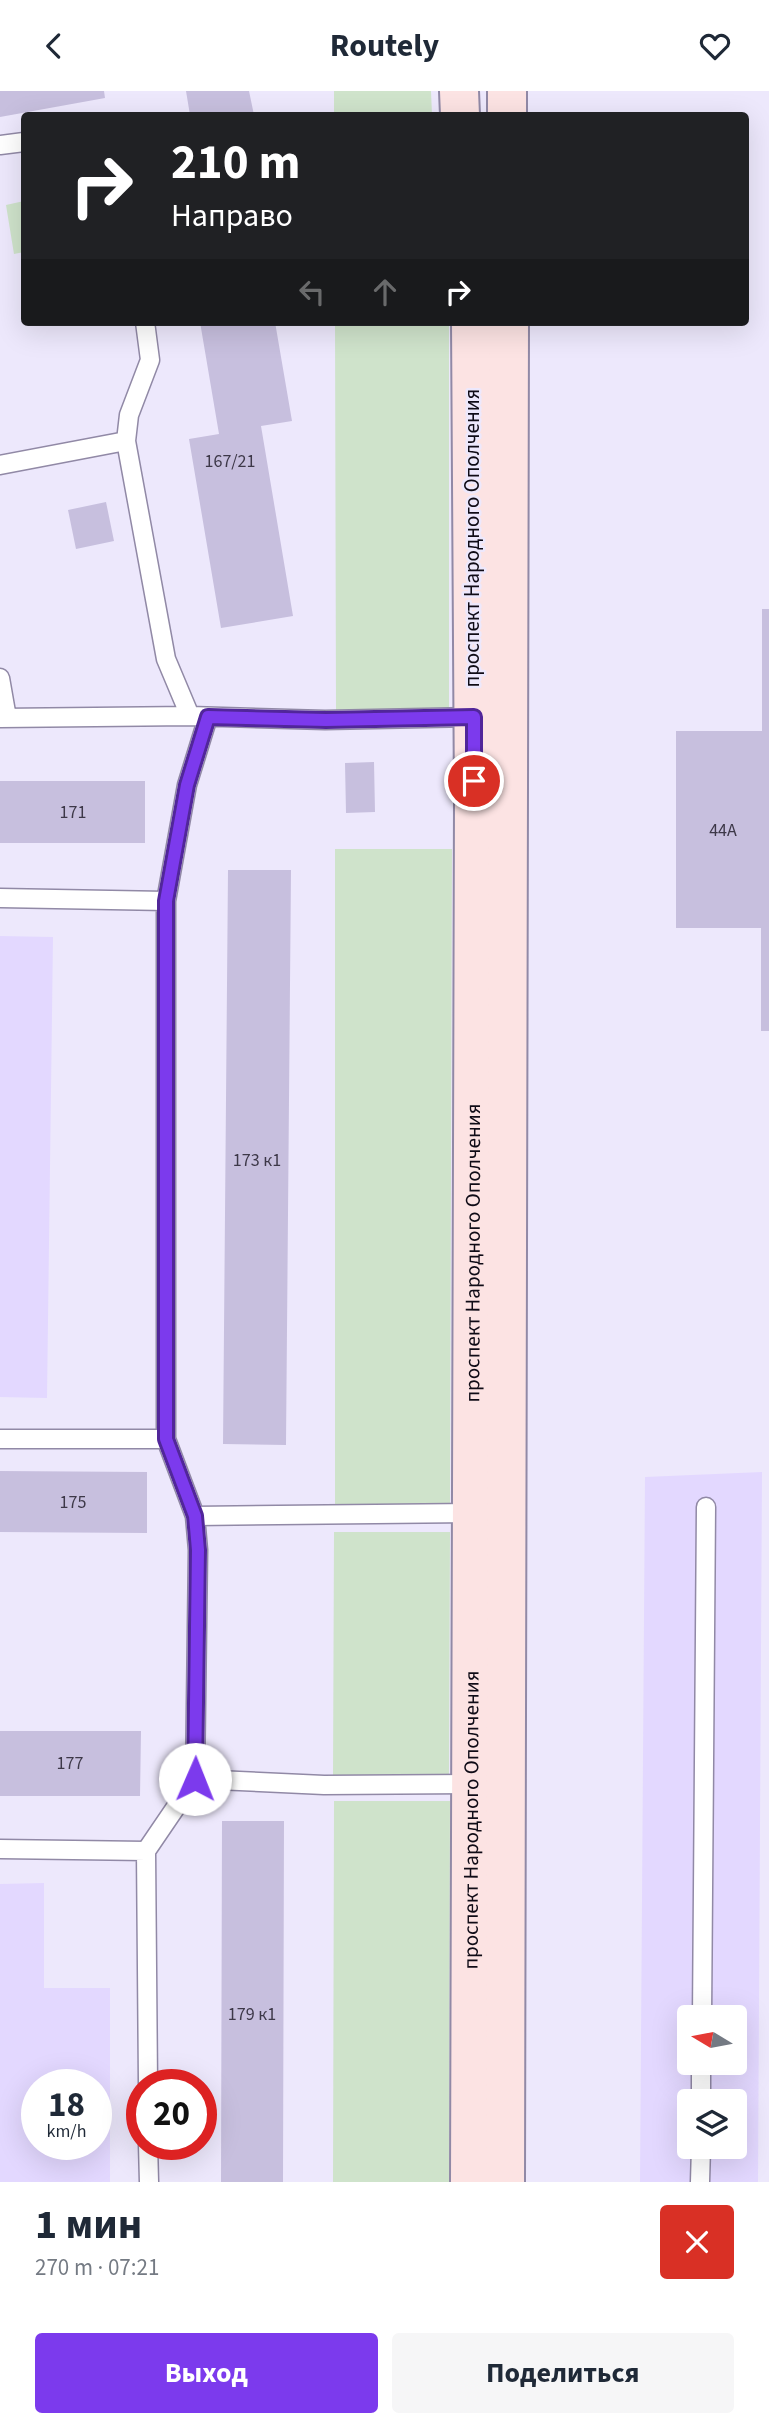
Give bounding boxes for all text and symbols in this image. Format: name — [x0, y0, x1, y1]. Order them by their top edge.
text: Routely — [330, 23, 439, 69]
icon: back — [35, 27, 73, 65]
icon: heart — [696, 27, 734, 65]
text: 210 m — [171, 128, 300, 198]
icon: right — [56, 140, 147, 231]
text: Направо — [171, 193, 293, 239]
icon: left — [293, 273, 331, 311]
icon: ahead — [366, 273, 404, 311]
icon: right — [439, 273, 477, 311]
street label: проспект Народного Ополчения — [457, 389, 487, 687]
house number: 167/21 — [204, 449, 256, 474]
pin — [444, 751, 504, 811]
icon: arrive — [455, 762, 493, 800]
house number: 171 — [60, 800, 86, 825]
house number: 44А — [709, 818, 737, 843]
street label: проспект Народного Ополчения — [457, 1103, 488, 1403]
house number: 173 к1 — [233, 1148, 281, 1173]
house number: 175 — [60, 1490, 86, 1515]
street label: проспект Народного Ополчения — [456, 1670, 486, 1970]
position arrow — [158, 1742, 232, 1816]
house number: 177 — [57, 1751, 83, 1776]
house number: 179 к1 — [228, 2002, 276, 2027]
north arrow — [677, 2005, 747, 2075]
map controls — [677, 2005, 747, 2159]
speed limit sign: 20 — [126, 2069, 217, 2160]
text: 18 — [48, 2080, 85, 2130]
button: layers — [677, 2089, 747, 2159]
text: km/h — [47, 2119, 86, 2144]
text: 1 мин — [35, 2195, 142, 2255]
button: close — [660, 2205, 734, 2279]
text: 270 m · 07:21 — [35, 2251, 159, 2284]
button: Выход — [35, 2333, 378, 2413]
button: Поделиться — [392, 2333, 734, 2413]

